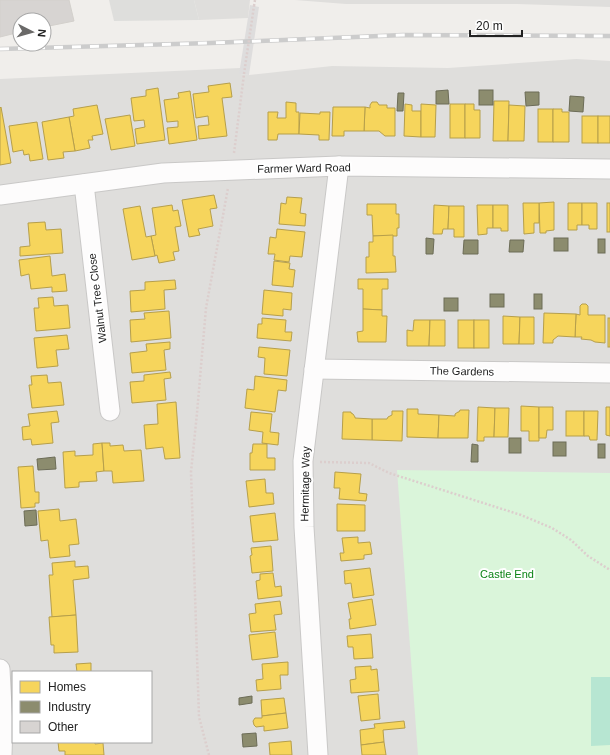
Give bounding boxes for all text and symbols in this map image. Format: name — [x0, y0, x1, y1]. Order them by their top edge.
north arrow — [12, 12, 52, 52]
scale bar — [470, 12, 522, 38]
text: 20 m — [476, 19, 503, 33]
text: N — [36, 28, 48, 38]
street label: Farmer Ward Road — [257, 161, 351, 175]
street label: Walnut Tree Close — [86, 253, 108, 343]
street label: The Gardens — [430, 364, 495, 378]
street label: Hermitage Way — [298, 446, 312, 522]
park label: Castle End — [480, 568, 534, 580]
legend — [12, 671, 152, 743]
text: Homes — [48, 680, 86, 694]
text: Industry — [48, 700, 91, 714]
text: Other — [48, 720, 78, 734]

